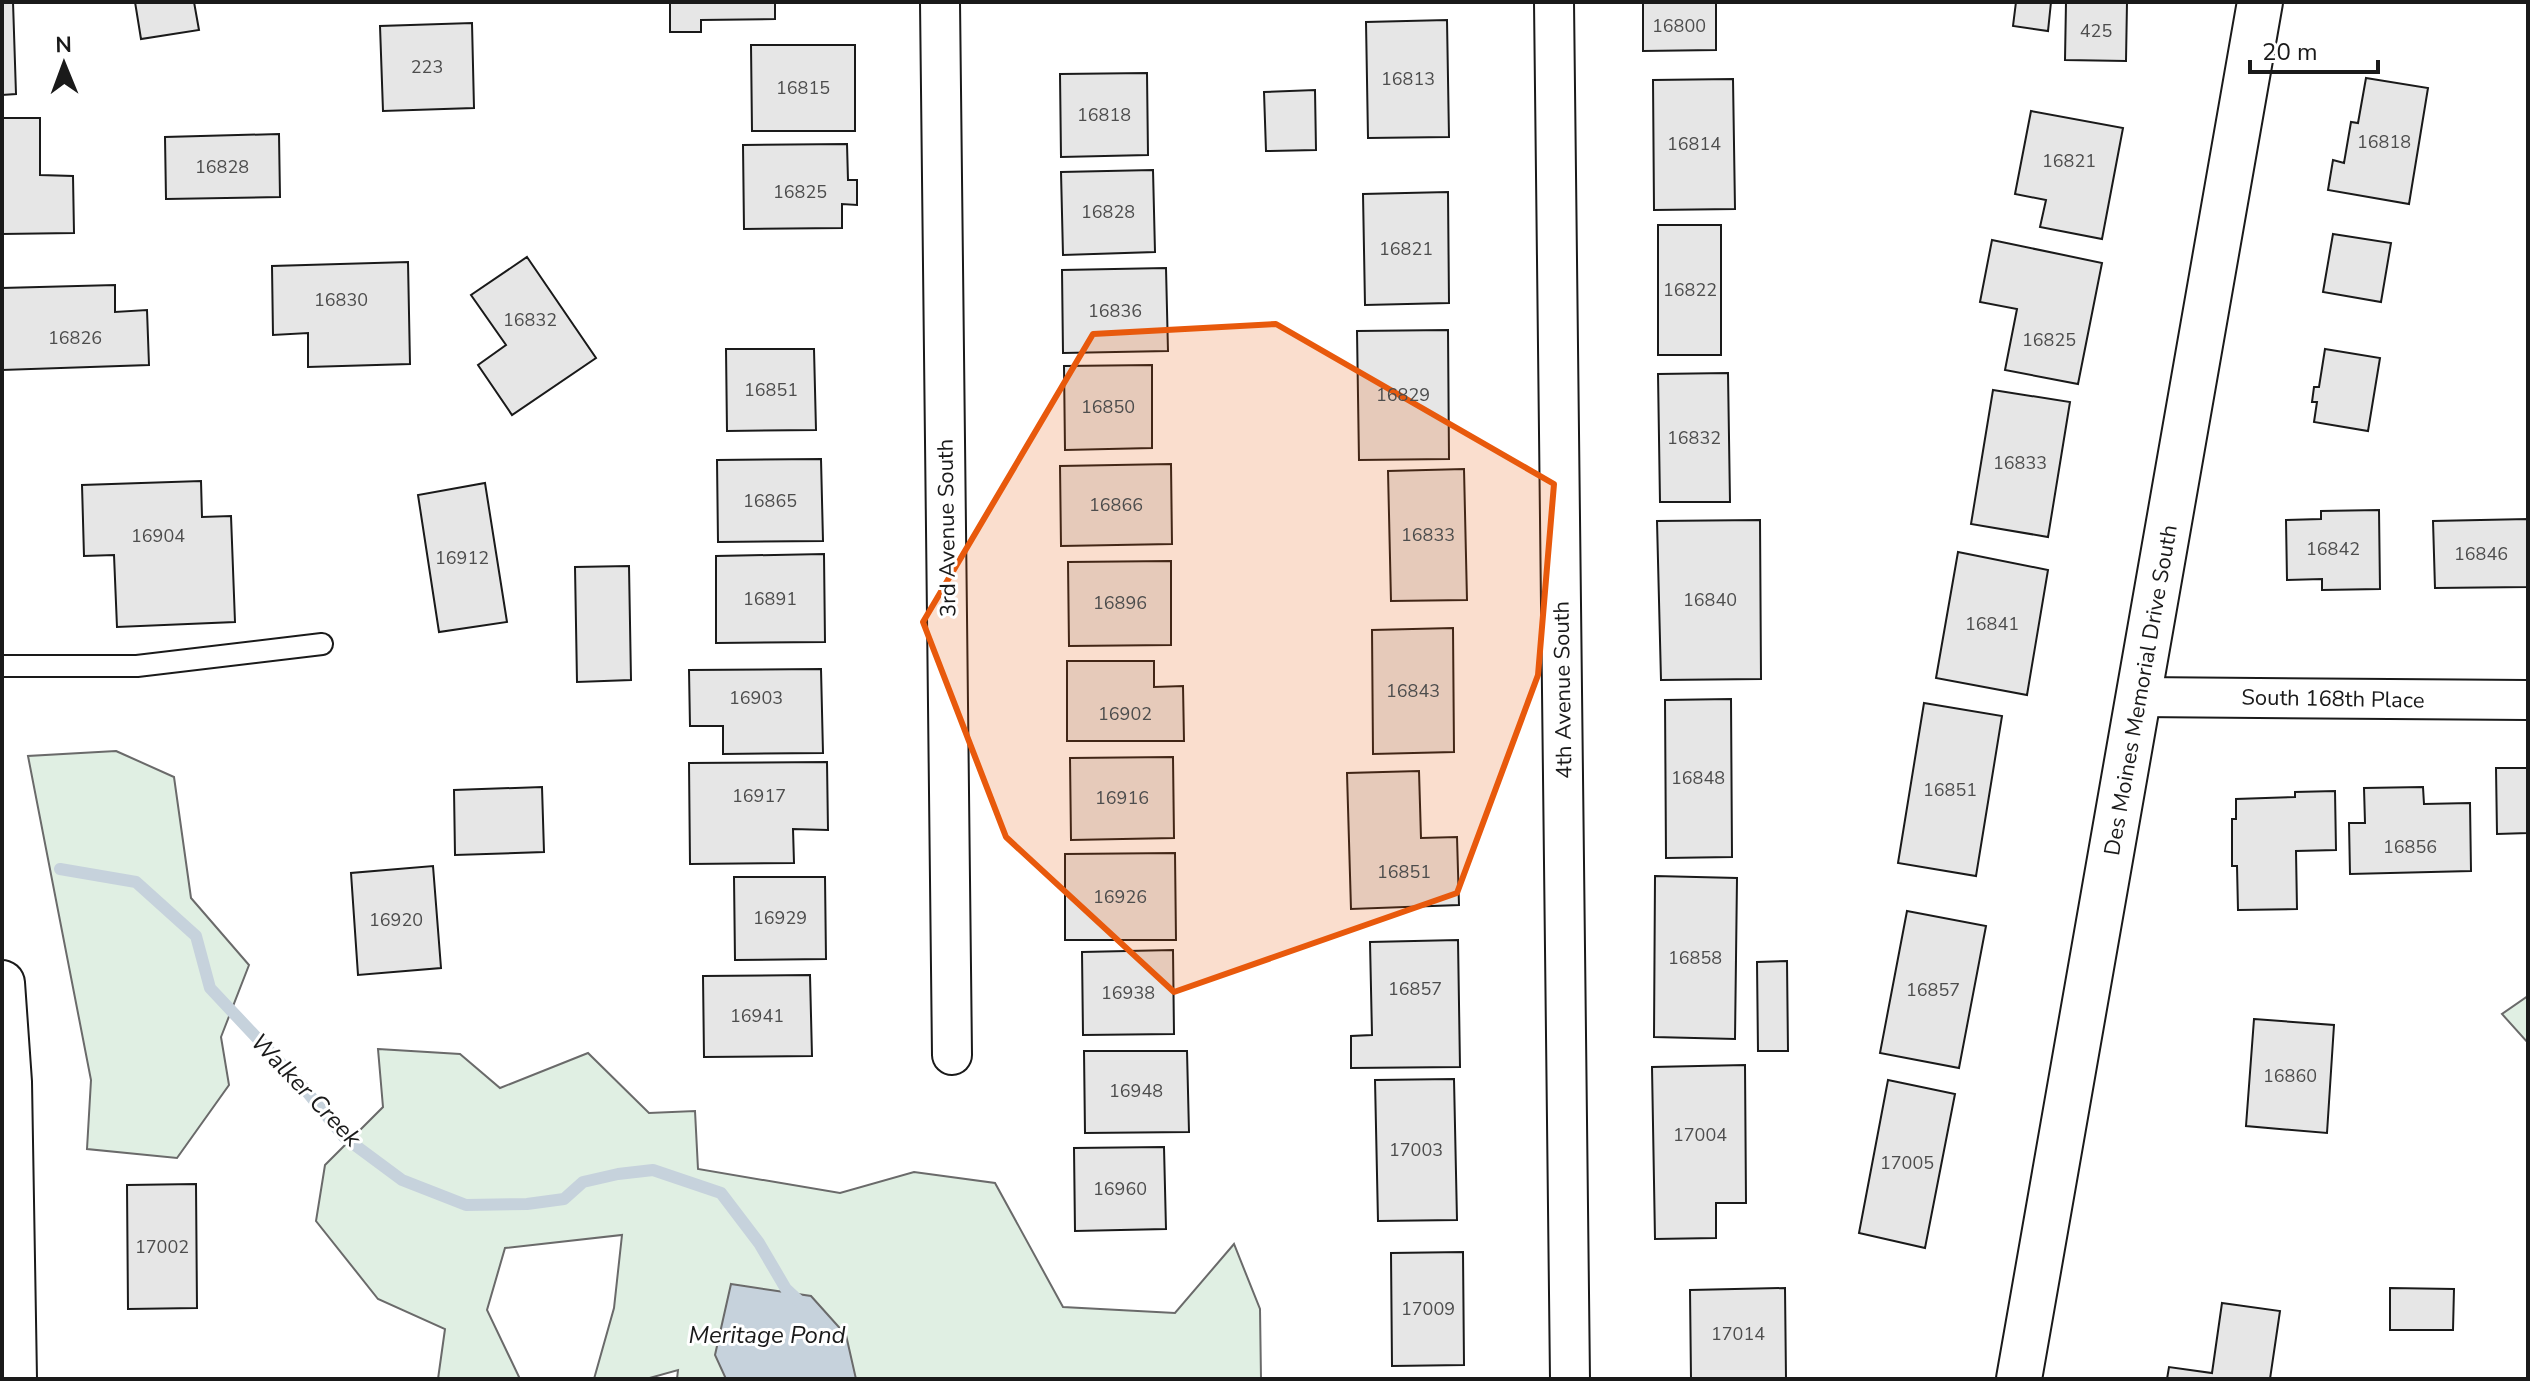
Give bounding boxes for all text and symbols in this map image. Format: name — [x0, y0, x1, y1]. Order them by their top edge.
house number: 16800 — [1652, 14, 1706, 38]
house number: 425 — [2080, 19, 2112, 43]
north arrow — [24, 24, 104, 104]
scale bar — [2250, 24, 2378, 74]
text: N — [55, 30, 72, 60]
text: 20 m — [2262, 36, 2318, 68]
house number: 223 — [411, 55, 443, 79]
house number: 16813 — [1381, 67, 1435, 91]
house number: 16815 — [776, 76, 830, 100]
house number: 16818 — [1077, 103, 1131, 127]
house number: 16818 — [2357, 130, 2411, 154]
house number: 16814 — [1667, 132, 1721, 156]
house number: 16821 — [2042, 149, 2096, 173]
house number: 16828 — [195, 155, 249, 179]
house number: 16825 — [773, 180, 827, 204]
house number: 16828 — [1081, 200, 1135, 224]
house number: 16821 — [1379, 237, 1433, 261]
house number: 16822 — [1663, 278, 1717, 302]
house number: 16830 — [314, 288, 368, 312]
house number: 16836 — [1088, 299, 1142, 323]
house number: 16832 — [503, 308, 557, 332]
house number: 16826 — [48, 326, 102, 350]
house number: 16825 — [2022, 328, 2076, 352]
house number: 16851 — [744, 378, 798, 402]
house number: 16829 — [1376, 383, 1430, 407]
house number: 16850 — [1081, 395, 1135, 419]
house number: 16832 — [1667, 426, 1721, 450]
street label: 3rd Avenue South — [930, 439, 964, 617]
house number: 16833 — [1993, 451, 2047, 475]
house number: 16865 — [743, 489, 797, 513]
house number: 16866 — [1089, 493, 1143, 517]
street label: Des Moines Memorial Drive South — [2097, 522, 2185, 858]
house number: 16833 — [1401, 523, 1455, 547]
house number: 16904 — [131, 524, 185, 548]
house number: 16842 — [2306, 537, 2360, 561]
house number: 16846 — [2454, 542, 2508, 566]
house number: 16912 — [435, 546, 489, 570]
house number: 16891 — [743, 587, 797, 611]
house number: 16840 — [1683, 588, 1737, 612]
house number: 16896 — [1093, 591, 1147, 615]
street label: 4th Avenue South — [1546, 601, 1580, 779]
house number: 16841 — [1965, 612, 2019, 636]
house number: 16843 — [1386, 679, 1440, 703]
street label: South 168th Place — [2241, 682, 2425, 716]
house number: 16903 — [729, 686, 783, 710]
house number: 16902 — [1098, 702, 1152, 726]
house number: 16848 — [1671, 766, 1725, 790]
house number: 16851 — [1923, 778, 1977, 802]
house number: 16917 — [732, 784, 786, 808]
house number: 16916 — [1095, 786, 1149, 810]
house number: 16856 — [2383, 835, 2437, 859]
house number: 16851 — [1377, 860, 1431, 884]
house number: 16926 — [1093, 885, 1147, 909]
house number: 16929 — [753, 906, 807, 930]
house number: 16920 — [369, 908, 423, 932]
house number: 16858 — [1668, 946, 1722, 970]
house number: 16857 — [1388, 977, 1442, 1001]
house number: 16857 — [1906, 978, 1960, 1002]
house number: 16938 — [1101, 981, 1155, 1005]
house number: 16941 — [730, 1004, 784, 1028]
water label: Walker Creek — [244, 1026, 369, 1154]
house number: 16860 — [2263, 1064, 2317, 1088]
house number: 16948 — [1109, 1079, 1163, 1103]
house number: 17004 — [1673, 1123, 1727, 1147]
house number: 17003 — [1389, 1138, 1443, 1162]
house number: 17005 — [1880, 1151, 1934, 1175]
house number: 16960 — [1093, 1177, 1147, 1201]
house number: 17002 — [135, 1235, 189, 1259]
house number: 17009 — [1401, 1297, 1455, 1321]
water label: Meritage Pond — [688, 1319, 846, 1351]
house number: 17014 — [1711, 1322, 1765, 1346]

